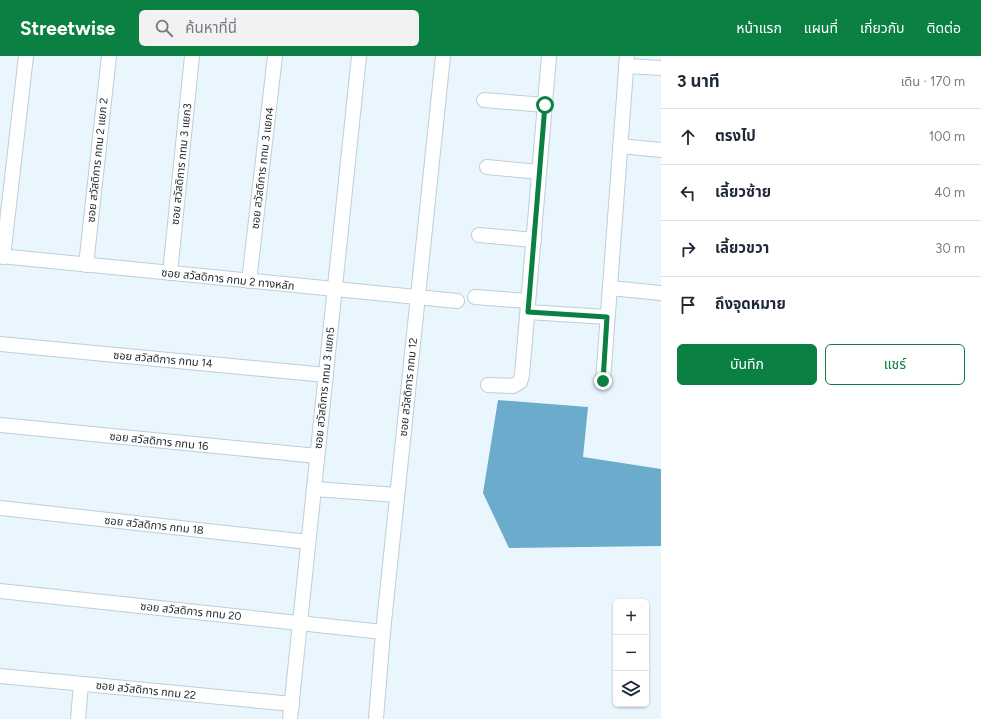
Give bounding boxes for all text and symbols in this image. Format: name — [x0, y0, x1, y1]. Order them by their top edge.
search box — [139, 10, 419, 46]
text: Streetwise — [20, 17, 115, 40]
icon: search — [153, 17, 175, 39]
text: ค้นหาที่นี่ — [185, 19, 237, 37]
text: หน้าแรก — [736, 20, 782, 37]
text: แผนที่ — [804, 20, 838, 37]
text: เกี่ยวกับ — [860, 20, 905, 37]
text: ติดต่อ — [927, 20, 961, 37]
text: 3 นาที — [677, 71, 720, 91]
text: เดิน · 170 m — [901, 74, 965, 89]
route start — [536, 96, 554, 114]
street label: ซอย สวัสดิการ กทม 2 แยก 2 — [84, 97, 111, 223]
street label: ซอย สวัสดิการ กทม 3 แยก3 — [169, 103, 194, 225]
street label: ซอย สวัสดิการ กทม 3 แยก4 — [249, 106, 276, 230]
icon: ahead — [677, 126, 699, 148]
text: ตรงไป — [715, 127, 756, 145]
text: 100 m — [929, 129, 965, 144]
icon: left — [677, 182, 699, 204]
text: เลี้ยวซ้าย — [715, 183, 771, 201]
text: 40 m — [934, 185, 965, 200]
icon: right — [677, 238, 699, 260]
text: เลี้ยวขวา — [715, 239, 769, 257]
text: 30 m — [935, 241, 965, 256]
street label: ซอย สวัสดิการ กทม 2 ทางหลัก — [161, 266, 295, 293]
icon: arrive — [677, 294, 699, 316]
text: ถึงจุดหมาย — [715, 295, 786, 313]
street label: ซอย สวัสดิการ กทม 3 แยก5 — [312, 326, 337, 450]
street label: ซอย สวัสดิการ กทม 12 — [397, 337, 420, 437]
button: บันทึก — [677, 344, 817, 385]
button: แชร์ — [825, 344, 965, 385]
street label: ซอย สวัสดิการ กทม 14 — [113, 349, 213, 370]
route end — [594, 372, 612, 390]
street label: ซอย สวัสดิการ กทม 16 — [109, 430, 209, 453]
street label: ซอย สวัสดิการ กทม 18 — [104, 514, 204, 537]
map controls — [613, 599, 649, 707]
button: + — [613, 599, 649, 635]
street label: ซอย สวัสดิการ กทม 20 — [140, 600, 242, 623]
button: − — [613, 635, 649, 671]
button: layers — [613, 671, 649, 707]
street label: ซอย สวัสดิการ กทม 22 — [95, 679, 197, 702]

